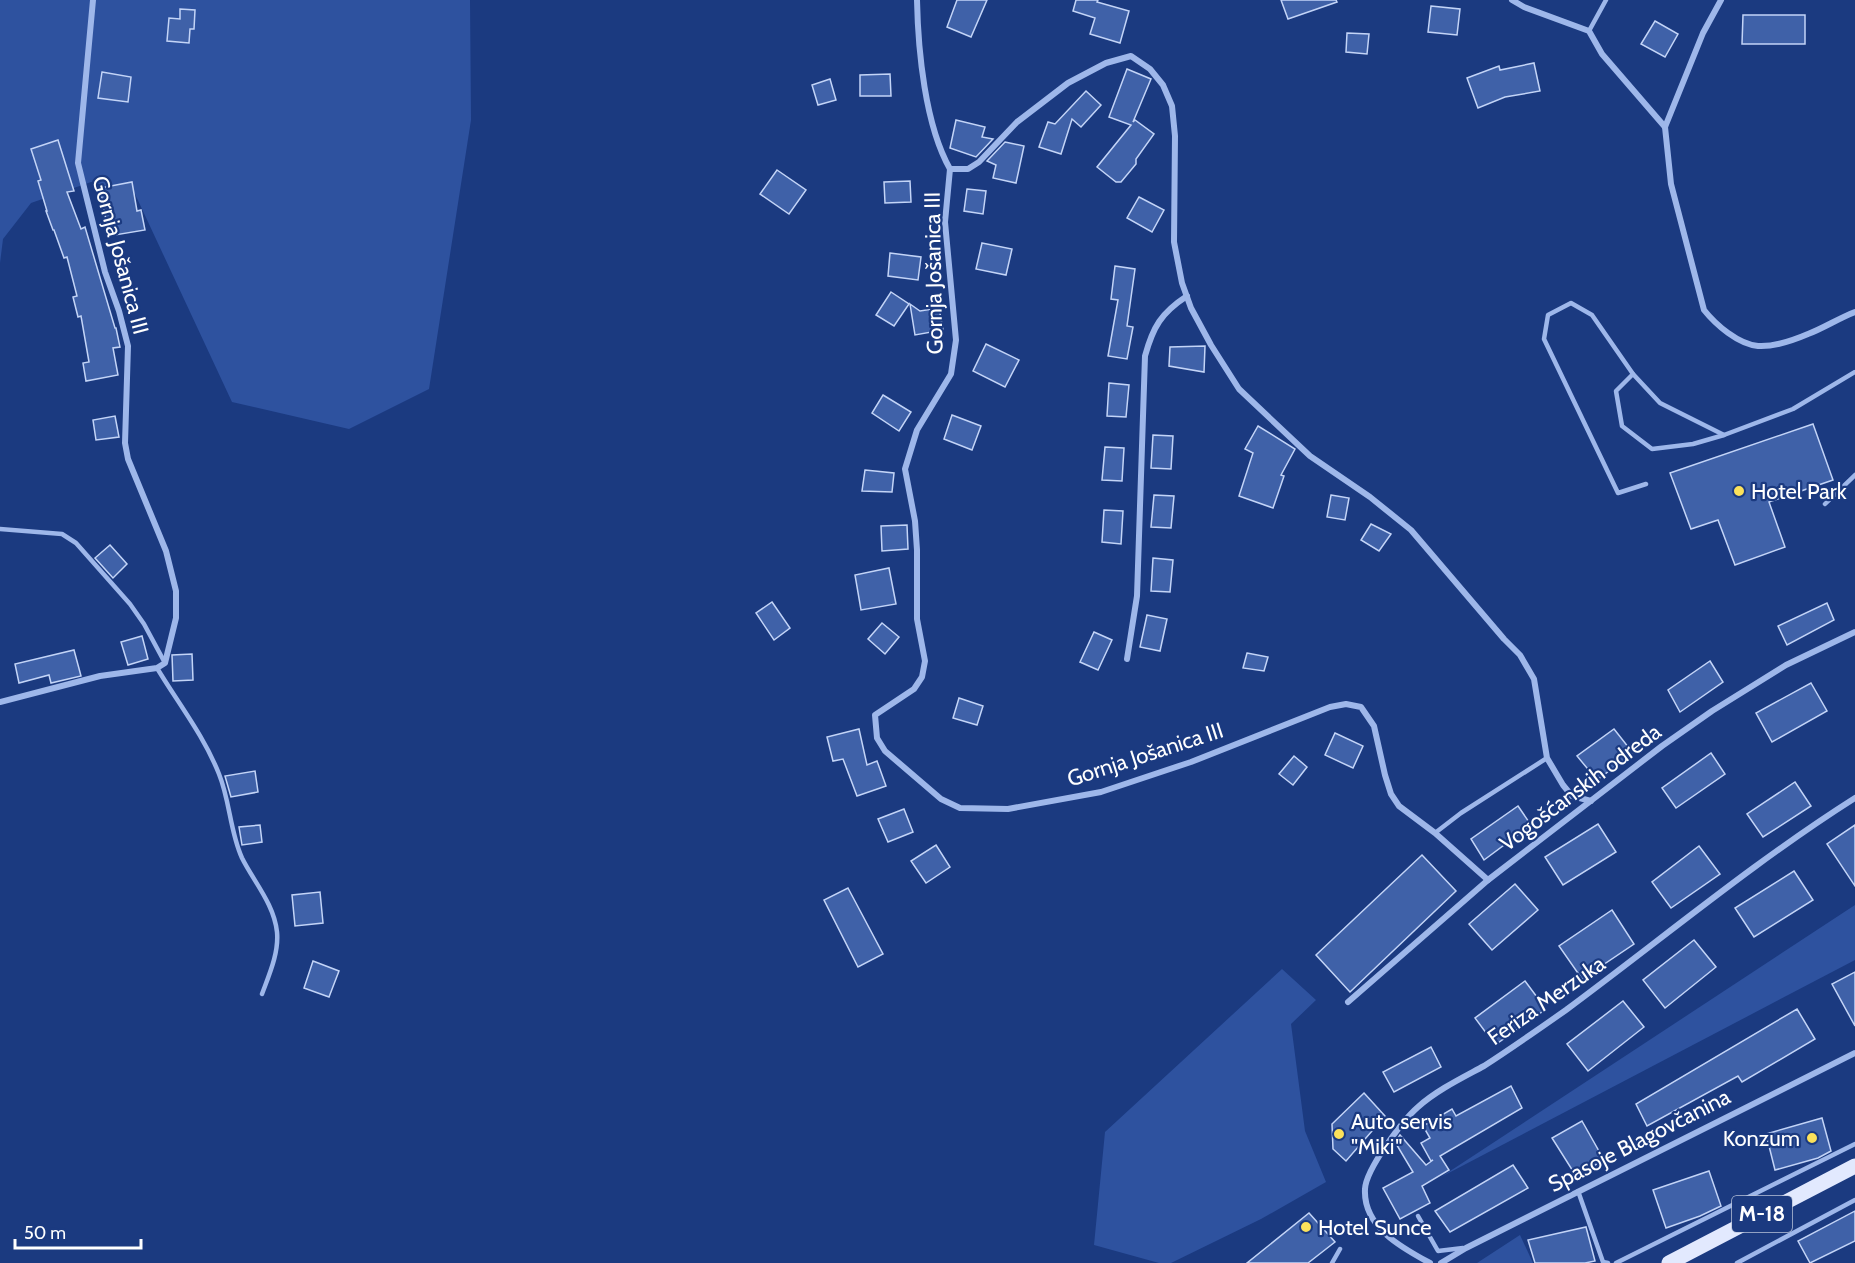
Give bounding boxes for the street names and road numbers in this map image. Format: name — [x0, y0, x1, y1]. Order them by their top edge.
street label: Gornja Jošanica III — [86, 173, 155, 337]
street label: Gornja Jošanica III — [919, 191, 948, 354]
street label: Gornja Jošanica III — [1064, 717, 1227, 792]
street label: Vogošćanskih odreda — [1494, 718, 1667, 857]
street label: Feriza Merzuka — [1482, 950, 1611, 1051]
street label: Spasoje Blagovčanina — [1544, 1083, 1735, 1198]
road number: M-18 — [1732, 1196, 1792, 1232]

